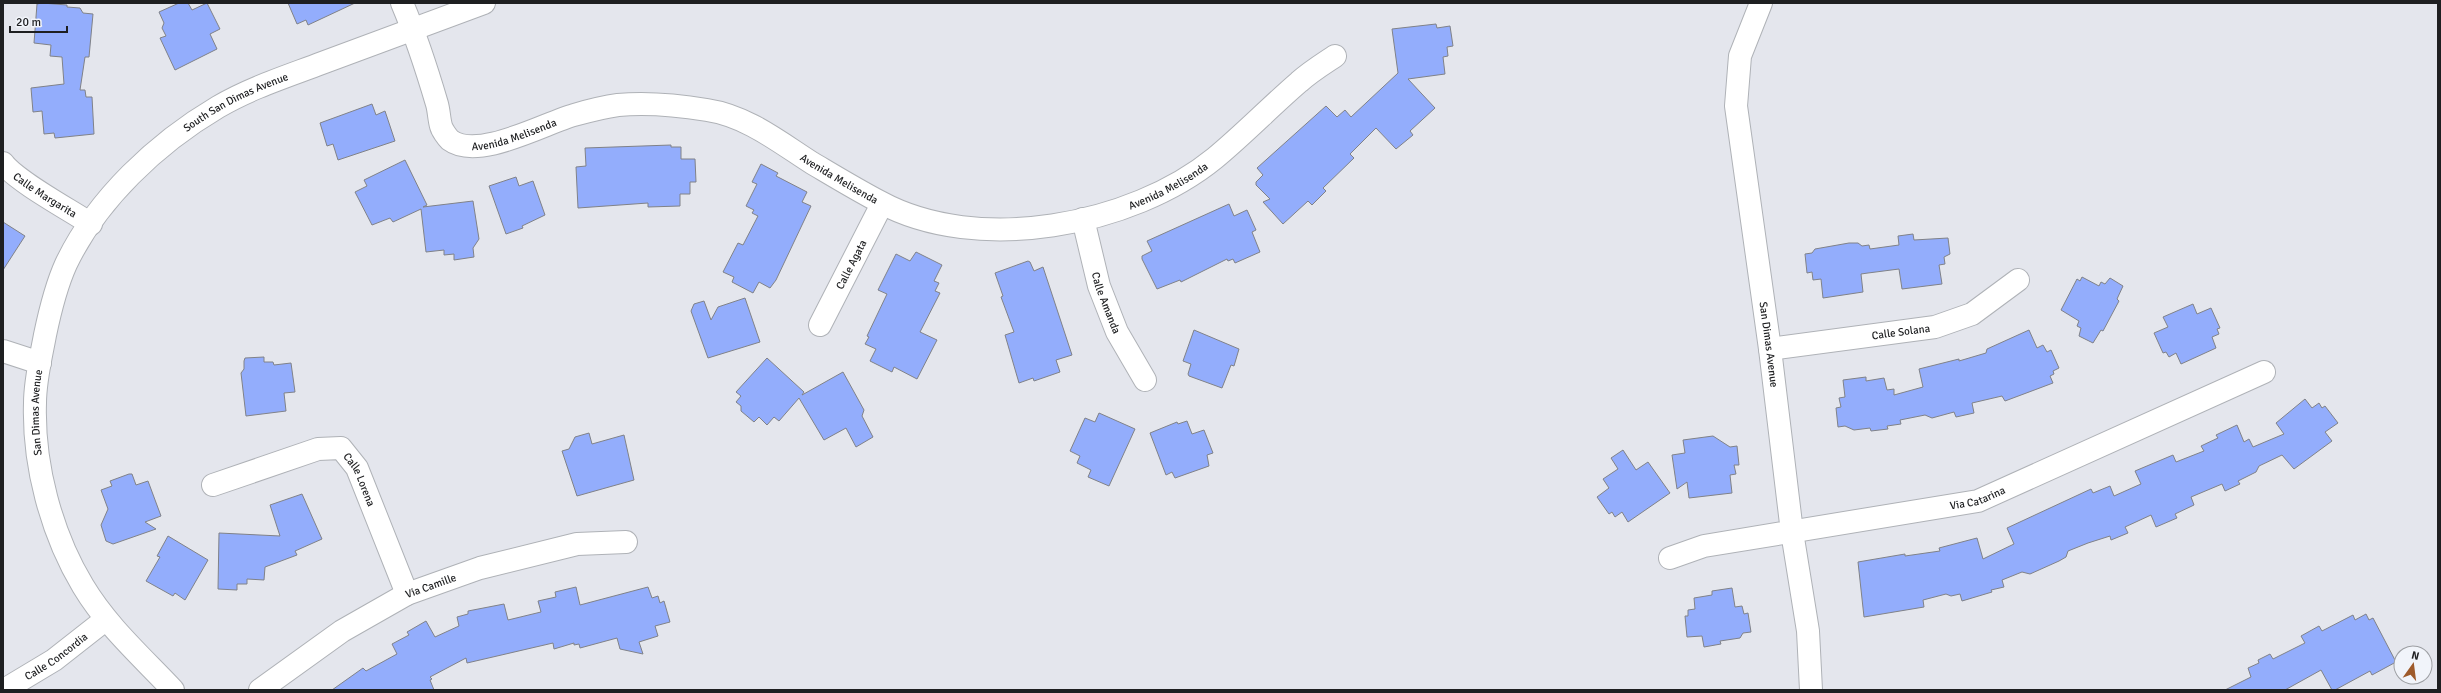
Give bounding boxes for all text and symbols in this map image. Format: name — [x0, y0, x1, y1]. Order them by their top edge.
scale bar — [10, 8, 67, 34]
text: 20 m — [16, 15, 41, 30]
street label: South San Dimas Avenue — [181, 70, 290, 134]
street label: Avenida Melisenda — [471, 115, 559, 153]
street label: Avenida Melisenda — [798, 151, 881, 207]
street label: Avenida Melisenda — [1127, 159, 1211, 212]
street label: Calle Margarita — [11, 169, 80, 220]
street label: Calle Agata — [833, 237, 869, 291]
street label: Calle Amanda — [1089, 271, 1124, 336]
street label: San Dimas Avenue — [1757, 301, 1781, 388]
street label: Calle Solana — [1871, 321, 1931, 342]
street label: San Dimas Avenue — [28, 368, 45, 456]
street label: Calle Lorena — [341, 450, 378, 509]
street label: Via Catarina — [1949, 483, 2008, 512]
street label: Via Camille — [404, 571, 458, 601]
street label: Calle Concordia — [22, 630, 90, 683]
north arrow — [2393, 645, 2433, 685]
text: N — [2410, 649, 2421, 663]

